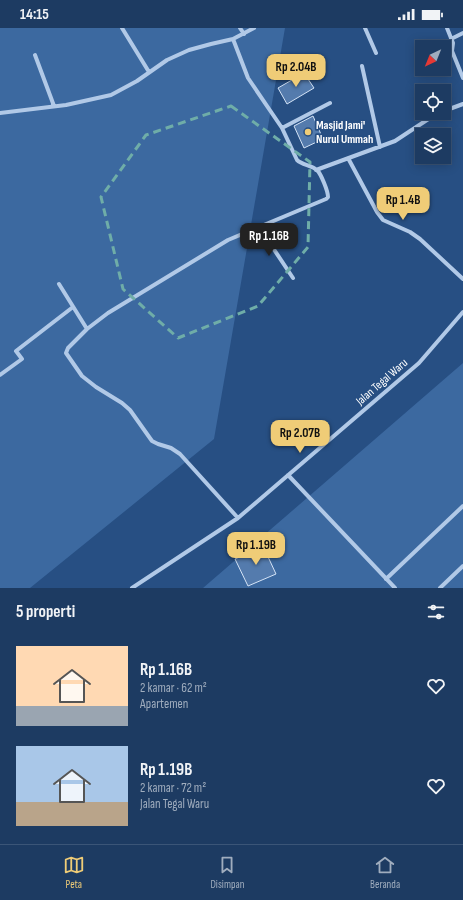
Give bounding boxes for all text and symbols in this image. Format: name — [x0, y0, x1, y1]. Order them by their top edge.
text: 14:15 — [20, 5, 49, 24]
north arrow — [415, 40, 451, 76]
map controls — [415, 40, 451, 164]
pin: Rp 2.04B — [255, 54, 337, 88]
text: Rp 2.04B — [276, 59, 316, 75]
button: locate — [415, 84, 451, 120]
place label: Masjid Jami' Nurul Ummah — [316, 118, 373, 147]
marker: Masjid Jami' Nurul Ummah — [303, 127, 313, 137]
button: layers — [415, 128, 451, 164]
pin: Rp 1.4B — [366, 187, 440, 221]
text: Rp 1.4B — [386, 192, 420, 208]
pin: Rp 1.16B — [228, 223, 310, 257]
text: Rp 1.16B — [249, 228, 289, 244]
street label: Jalan Tegal Waru — [352, 355, 411, 409]
pin: Rp 2.07B — [259, 420, 341, 454]
text: Rp 2.07B — [280, 425, 320, 441]
pin: Rp 1.19B — [215, 532, 297, 566]
text: Rp 1.19B — [236, 537, 276, 553]
icon: filters — [425, 601, 447, 623]
text: 5 properti — [16, 602, 75, 622]
text: Rp 1.16B — [140, 660, 192, 680]
icon: home — [48, 662, 96, 710]
icon: heart — [425, 675, 447, 697]
text: 2 kamar · 62 m² — [140, 680, 207, 696]
text: Apartemen — [140, 696, 188, 712]
text: Rp 1.19B — [140, 760, 192, 780]
icon: home — [48, 762, 96, 810]
icon: heart — [425, 775, 447, 797]
text: 2 kamar · 72 m² — [140, 780, 206, 796]
text: Jalan Tegal Waru — [140, 796, 209, 812]
tab: Peta — [63, 854, 85, 891]
tab: Disimpan — [210, 854, 244, 891]
tab: Beranda — [370, 854, 400, 891]

